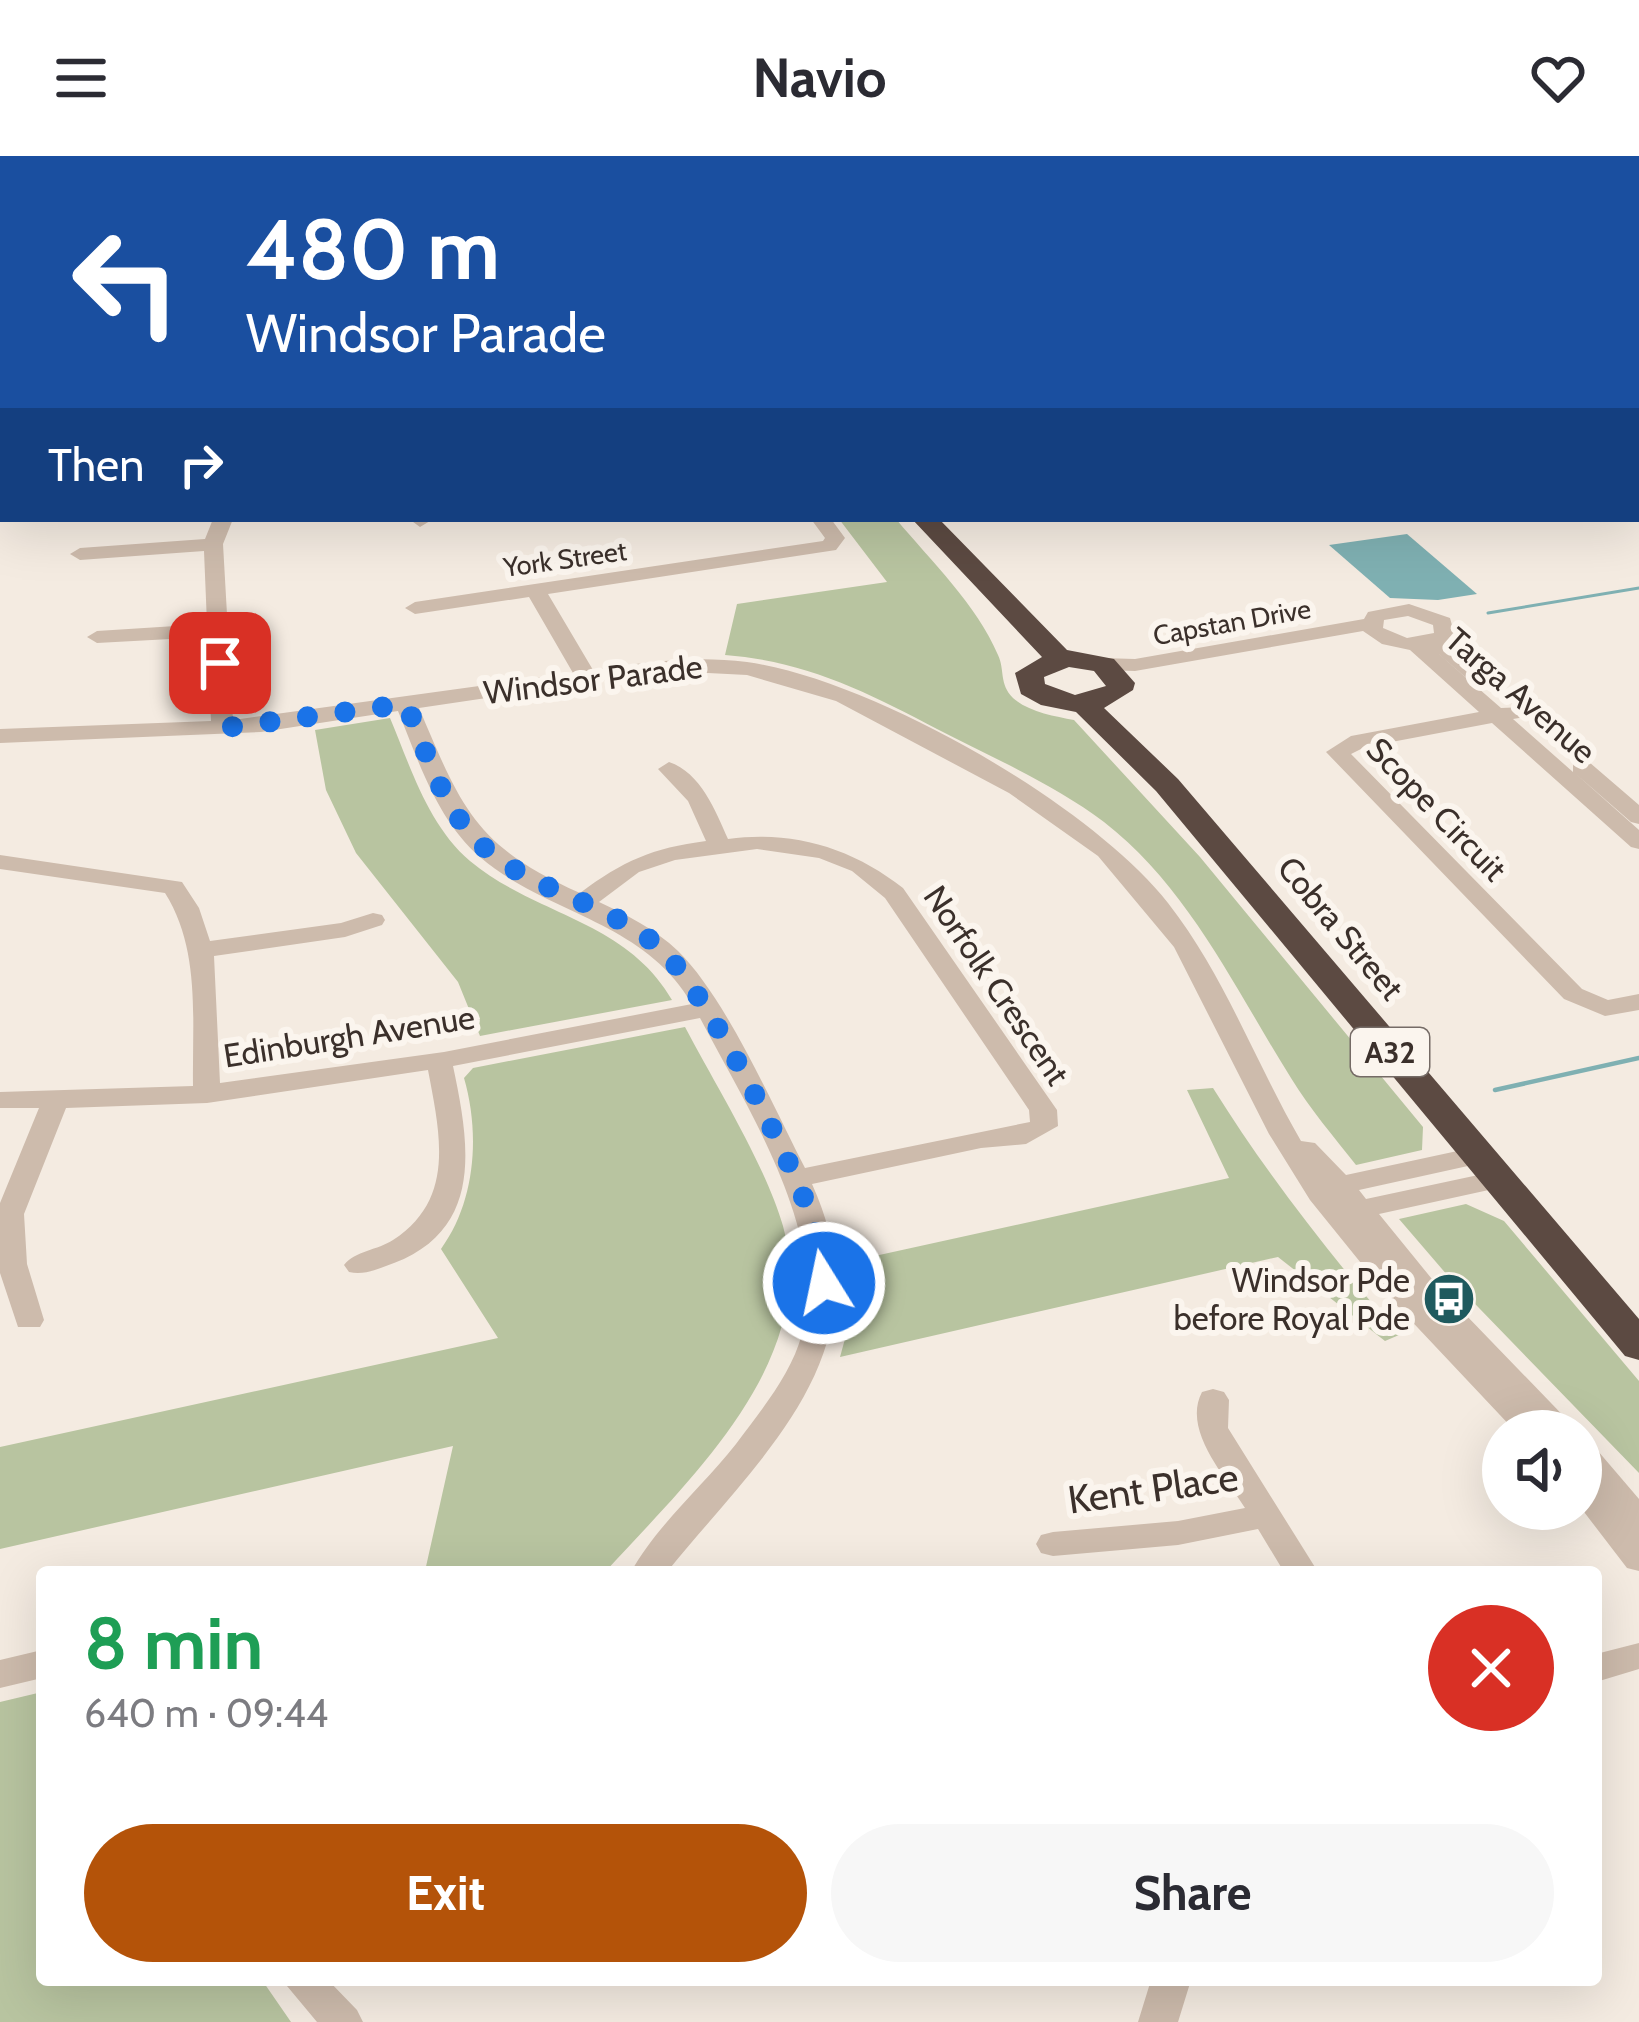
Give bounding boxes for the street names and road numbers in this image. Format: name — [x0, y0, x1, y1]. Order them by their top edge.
street label: York Street — [500, 534, 629, 584]
street label: Capstan Drive — [1151, 592, 1314, 652]
street label: Targa Avenue — [1438, 619, 1604, 771]
street label: Windsor Parade — [481, 646, 705, 712]
street label: Scope Circuit — [1359, 729, 1515, 889]
street label: Cobra Street — [1270, 848, 1412, 1008]
street label: Norfolk Crescent — [916, 878, 1078, 1092]
street label: Edinburgh Avenue — [221, 996, 477, 1076]
road number: A32 — [1351, 1028, 1429, 1076]
street label: Kent Place — [1065, 1452, 1241, 1524]

